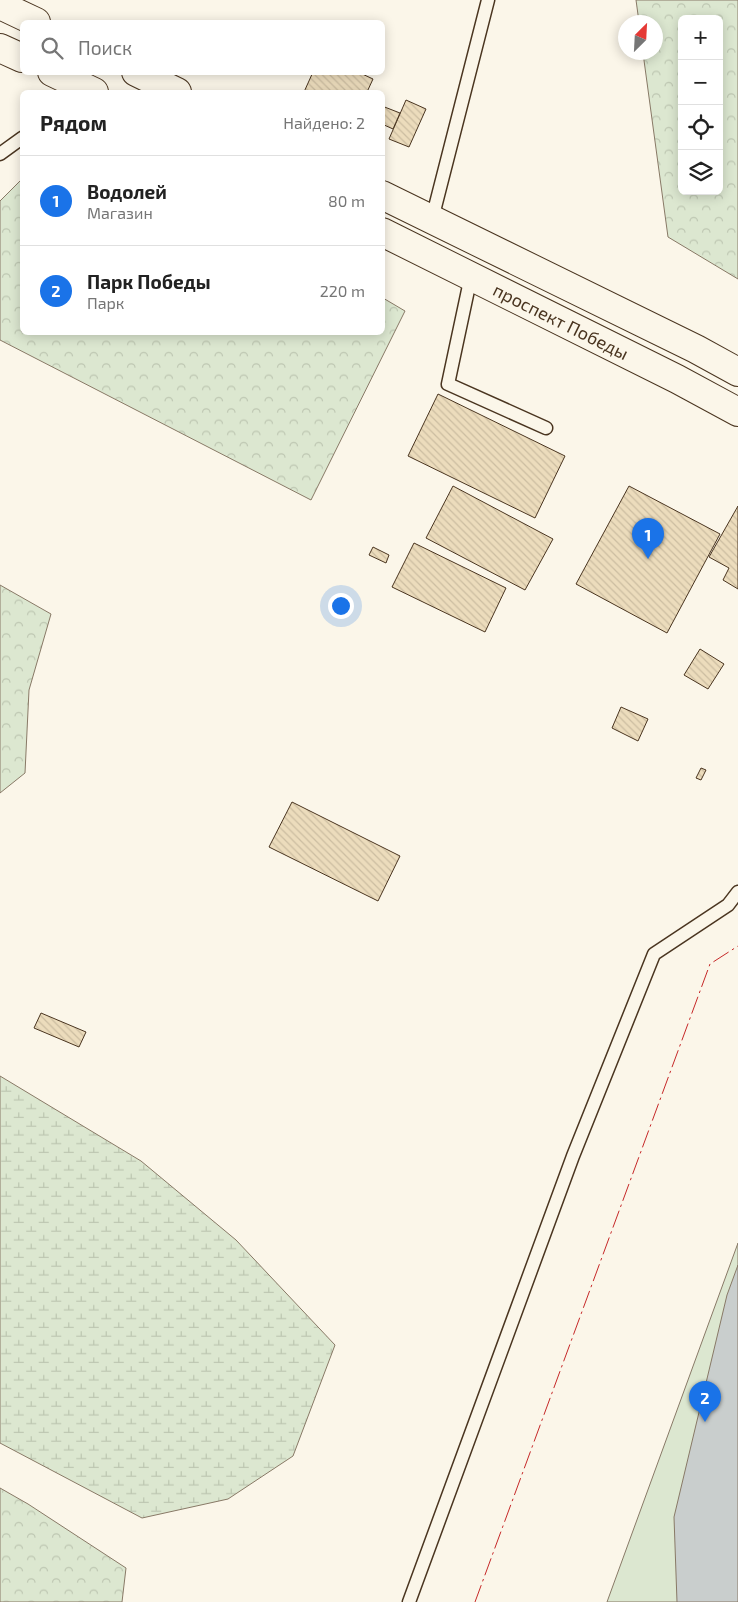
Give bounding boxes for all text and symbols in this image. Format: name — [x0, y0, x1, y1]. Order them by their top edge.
north arrow — [618, 15, 663, 60]
map controls — [678, 15, 723, 195]
button: + — [678, 15, 723, 60]
search box — [20, 20, 385, 75]
icon: search — [38, 34, 66, 62]
text: Поиск — [78, 36, 132, 59]
button: − — [678, 60, 723, 105]
button: locate — [678, 105, 723, 150]
text: Рядом — [40, 110, 107, 135]
text: Найдено: 2 — [283, 113, 365, 132]
button: layers — [678, 150, 723, 195]
text: Водолей — [87, 180, 167, 203]
text: 1 — [53, 191, 59, 210]
text: 80 m — [328, 191, 365, 210]
text: Магазин — [87, 203, 153, 222]
text: Парк Победы — [87, 270, 211, 293]
street label: проспект Победы — [490, 278, 632, 364]
text: 2 — [51, 281, 61, 300]
text: 220 m — [320, 281, 365, 300]
text: Парк — [87, 293, 124, 312]
pin: 1 — [632, 518, 664, 559]
your location — [328, 593, 354, 619]
pin: 2 — [689, 1381, 721, 1422]

